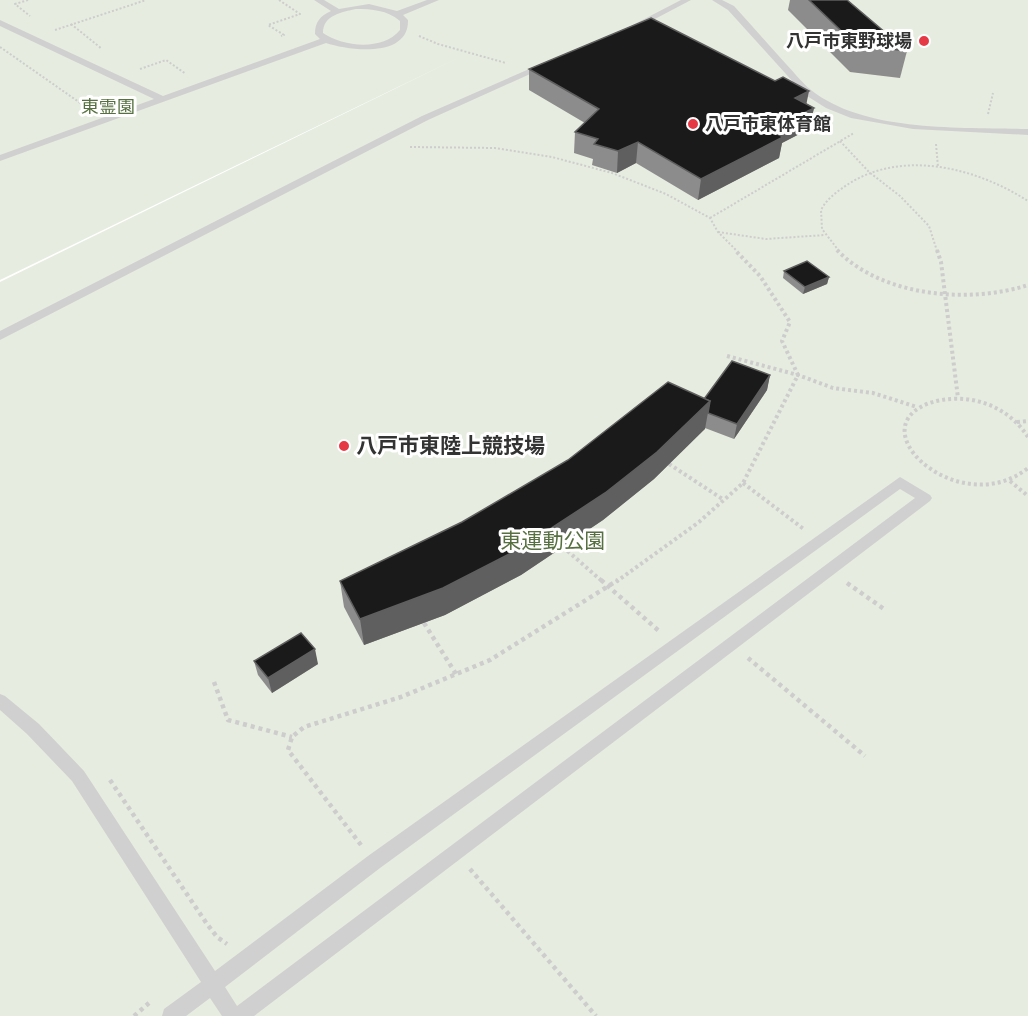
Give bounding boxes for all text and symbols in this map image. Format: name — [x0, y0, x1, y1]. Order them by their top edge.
place label: 八戸市東野球場 — [786, 28, 912, 53]
marker: 八戸市東野球場 — [917, 34, 931, 48]
park label: 東霊園 — [81, 94, 135, 119]
place label: 八戸市東体育館 — [705, 111, 831, 136]
marker: 八戸市東体育館 — [686, 117, 700, 131]
place label: 八戸市東陸上競技場 — [356, 431, 545, 460]
marker: 八戸市東陸上競技場 — [337, 439, 351, 453]
park label: 東運動公園 — [501, 526, 606, 555]

